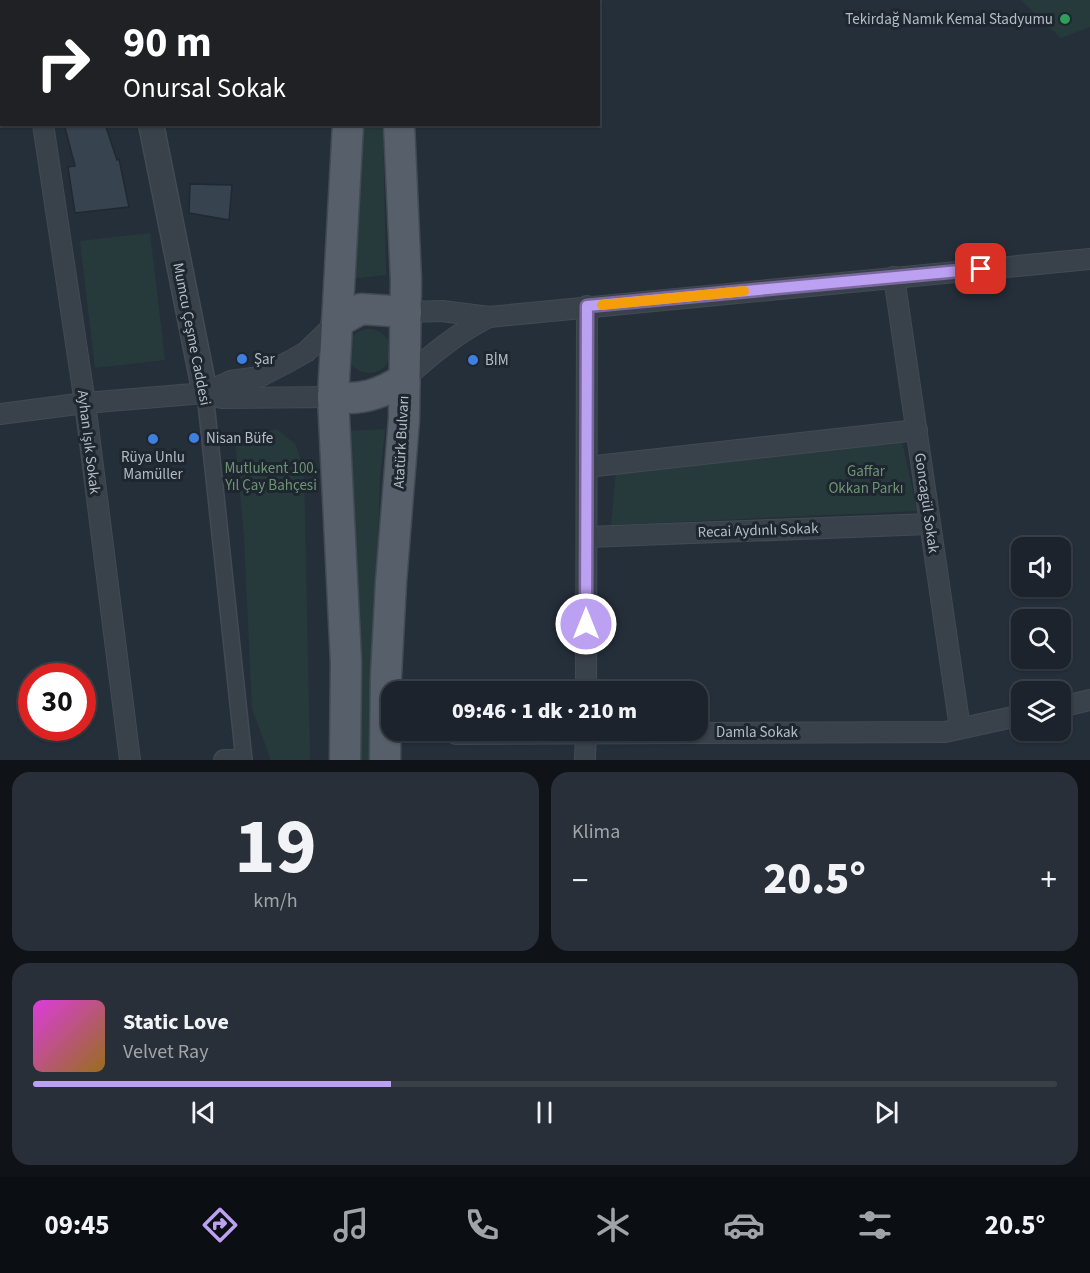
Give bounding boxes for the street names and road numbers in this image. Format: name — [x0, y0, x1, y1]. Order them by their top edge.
street label: Mumcu Çeşme Caddesi — [167, 261, 216, 407]
street label: Ayhan Işık Sokak — [72, 389, 105, 496]
street label: Atatürk Bulvarı — [389, 395, 414, 489]
street label: Goncagül Sokak — [909, 452, 944, 555]
street label: Recai Aydınlı Sokak — [697, 518, 819, 543]
street label: Damla Sokak — [716, 722, 799, 743]

